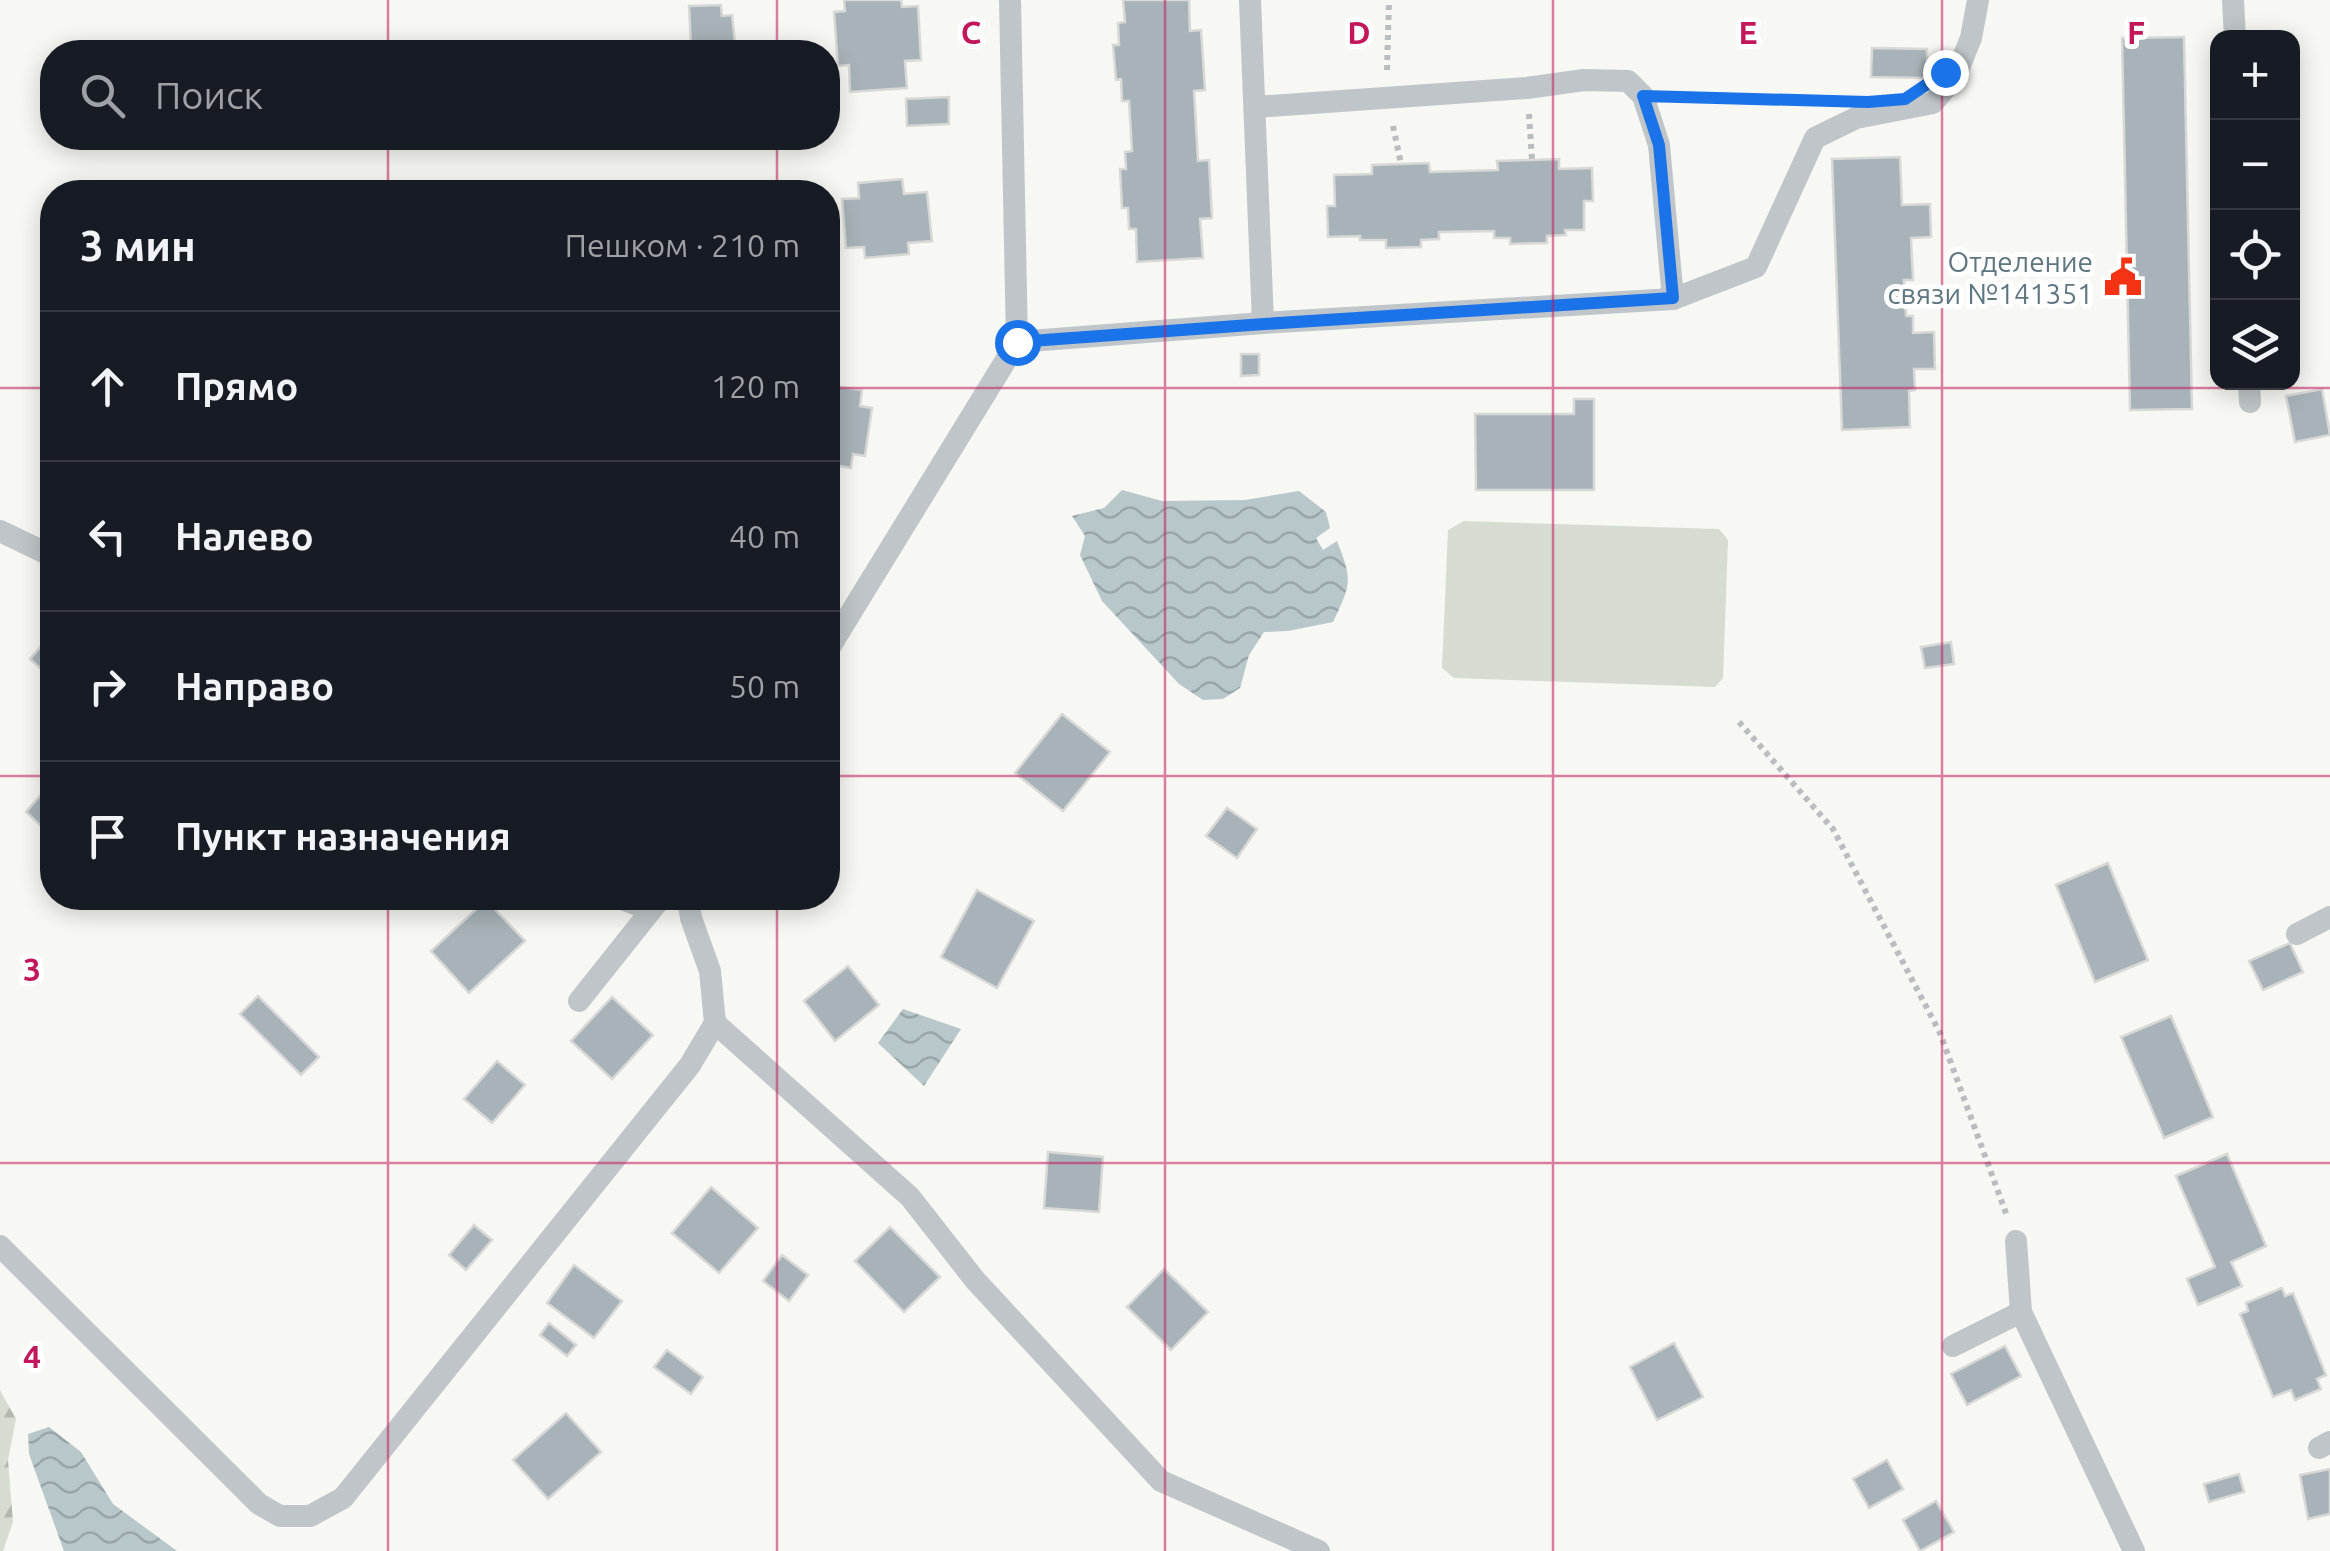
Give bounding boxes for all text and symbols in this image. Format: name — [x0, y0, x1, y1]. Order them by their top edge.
text: C — [961, 14, 981, 50]
text: D — [1347, 14, 1371, 50]
text: E — [1738, 14, 1758, 50]
text: F — [2127, 14, 2145, 50]
map controls — [2210, 30, 2300, 390]
button: + — [2210, 30, 2300, 120]
search box — [40, 40, 840, 150]
route end — [1923, 50, 1969, 96]
icon: search — [75, 68, 130, 123]
text: Поиск — [155, 74, 263, 116]
button: − — [2210, 120, 2300, 210]
button: locate — [2210, 210, 2300, 300]
text: 3 мин — [80, 222, 196, 269]
text: Пешком · 210 m — [565, 227, 800, 263]
place label: Отделение связи №141351 — [1888, 246, 2093, 309]
public building icon: Отделение связи №141351 — [2102, 256, 2144, 298]
button: layers — [2210, 300, 2300, 390]
route start — [995, 320, 1041, 366]
icon: ahead — [80, 359, 135, 414]
text: Прямо — [175, 365, 298, 407]
text: 120 m — [711, 368, 800, 404]
icon: left — [80, 509, 135, 564]
text: Налево — [175, 515, 314, 557]
text: 40 m — [729, 518, 800, 554]
icon: right — [80, 659, 135, 714]
text: Направо — [175, 665, 334, 707]
text: 50 m — [729, 668, 800, 704]
icon: arrive — [80, 809, 135, 864]
text: Пункт назначения — [175, 815, 511, 857]
text: 3 — [23, 951, 41, 987]
text: 4 — [23, 1338, 41, 1374]

